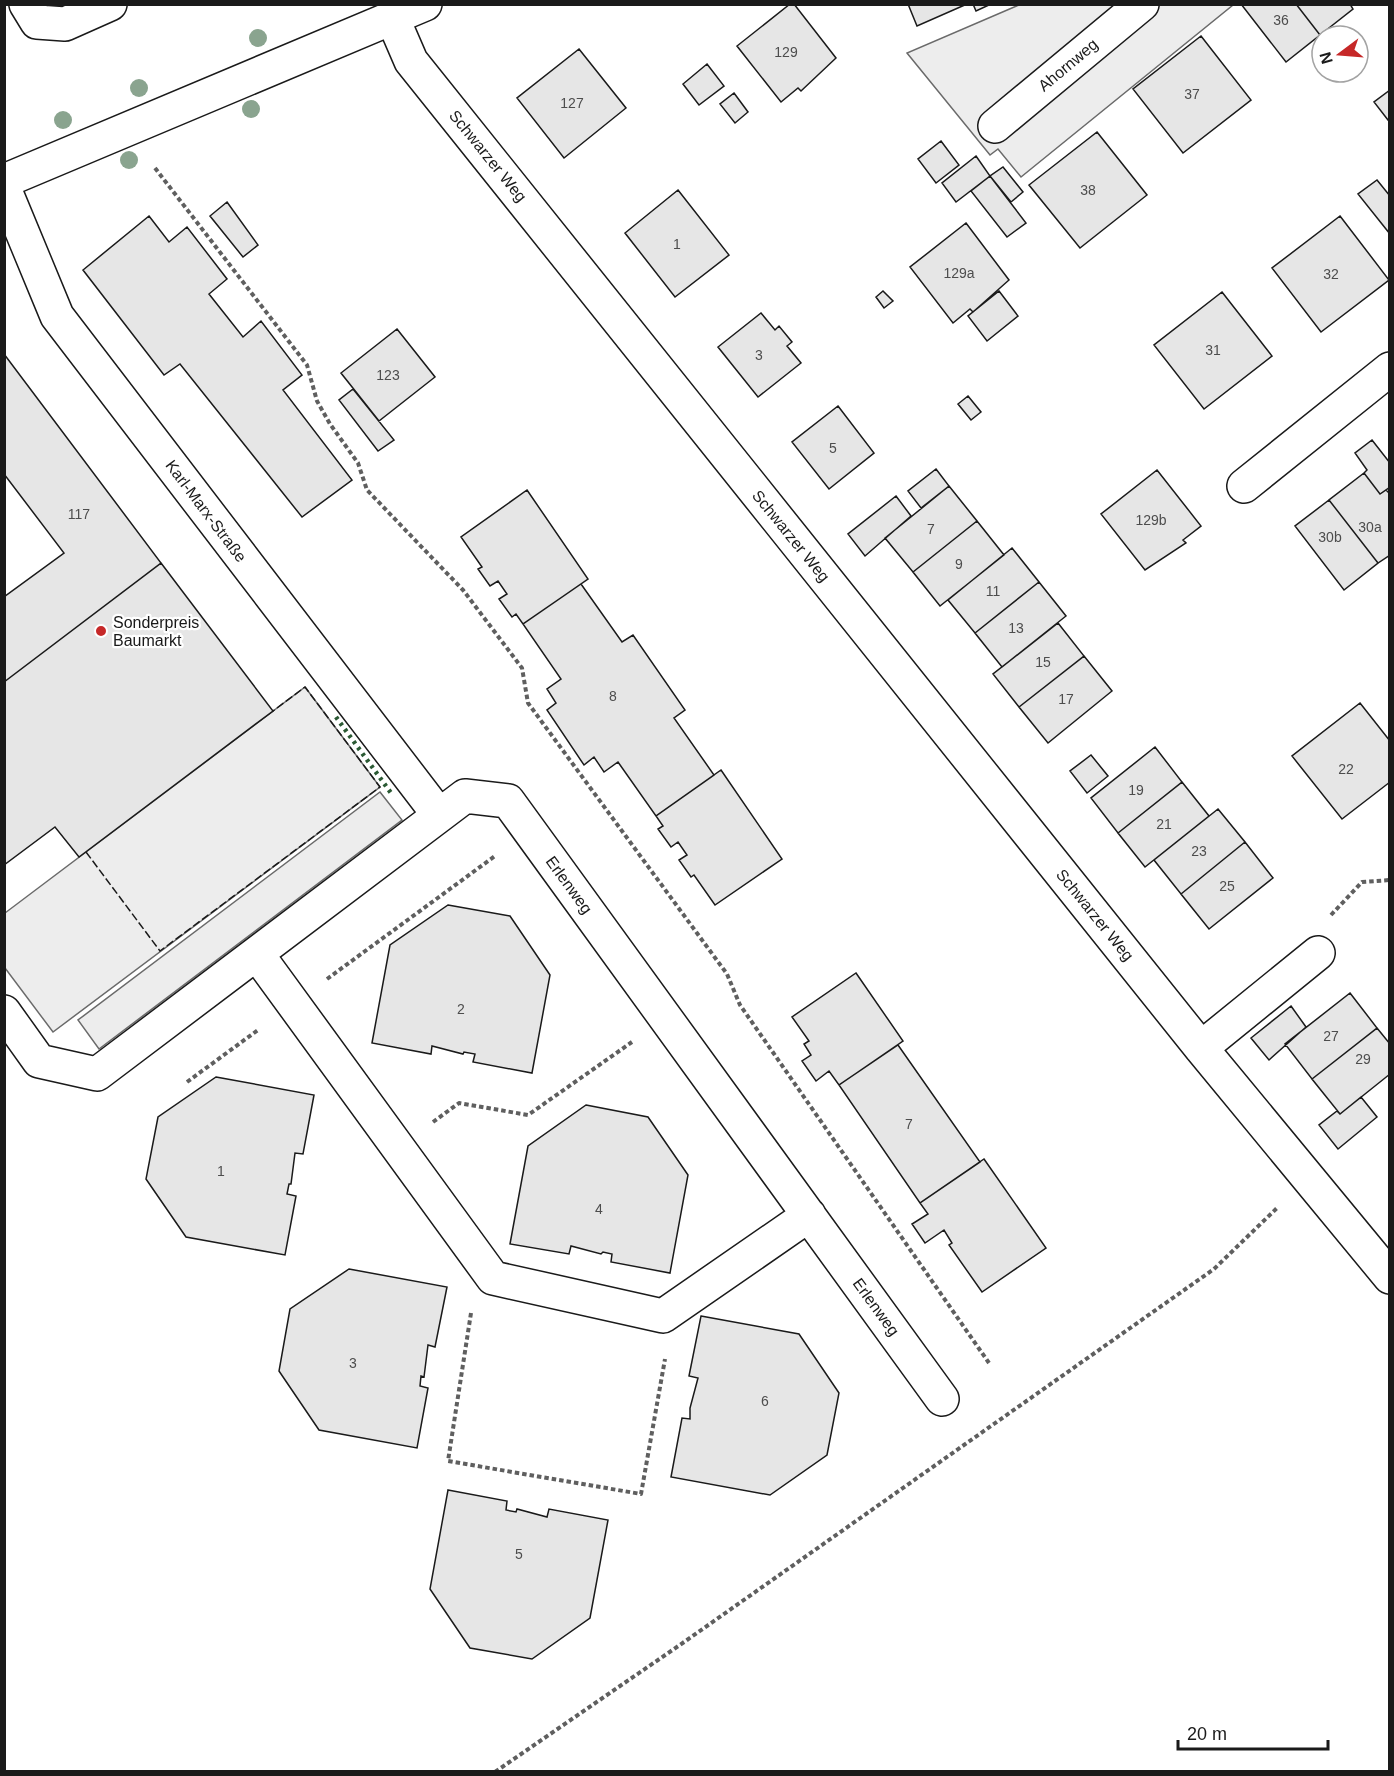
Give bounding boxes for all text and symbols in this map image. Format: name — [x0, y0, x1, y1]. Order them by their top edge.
house number: 36 — [1273, 12, 1289, 28]
north arrow — [1310, 24, 1370, 84]
street label: Ahornweg — [1035, 35, 1101, 95]
house number: 129 — [774, 44, 798, 60]
text: N — [1316, 50, 1336, 66]
house number: 37 — [1184, 86, 1200, 102]
house number: 127 — [560, 95, 584, 111]
street label: Schwarzer Weg — [446, 107, 530, 205]
house number: 38 — [1080, 182, 1096, 198]
house number: 1 — [673, 236, 681, 252]
house number: 129a — [943, 265, 975, 281]
house number: 32 — [1323, 266, 1339, 282]
house number: 31 — [1205, 342, 1221, 358]
house number: 3 — [755, 347, 763, 363]
house number: 123 — [376, 367, 400, 383]
house number: 5 — [829, 440, 837, 456]
street label: Karl-Marx-Straße — [162, 457, 250, 565]
street label: Schwarzer Weg — [749, 487, 833, 585]
house number: 117 — [68, 506, 90, 522]
house number: 129b — [1135, 512, 1167, 528]
house number: 30a — [1358, 519, 1382, 535]
house number: 7 — [927, 521, 935, 537]
house number: 30b — [1318, 529, 1342, 545]
house number: 9 — [955, 556, 963, 572]
house number: 11 — [986, 583, 1000, 599]
place label: Sonderpreis Baumarkt — [113, 614, 199, 649]
house number: 13 — [1008, 620, 1024, 636]
marker: Sonderpreis Baumarkt — [94, 624, 108, 638]
house number: 15 — [1035, 654, 1051, 670]
house number: 8 — [609, 688, 617, 704]
house number: 17 — [1058, 691, 1074, 707]
house number: 22 — [1338, 761, 1354, 777]
house number: 19 — [1128, 782, 1144, 798]
house number: 21 — [1156, 816, 1172, 832]
house number: 23 — [1191, 843, 1207, 859]
street label: Erlenweg — [543, 853, 595, 917]
street label: Schwarzer Weg — [1053, 866, 1137, 964]
house number: 25 — [1219, 878, 1235, 894]
house number: 2 — [457, 1001, 465, 1017]
house number: 27 — [1323, 1028, 1339, 1044]
house number: 29 — [1355, 1051, 1371, 1067]
house number: 7 — [905, 1116, 913, 1132]
house number: 1 — [217, 1163, 225, 1179]
house number: 4 — [595, 1201, 603, 1217]
street label: Erlenweg — [850, 1275, 902, 1339]
house number: 3 — [349, 1355, 357, 1371]
house number: 6 — [761, 1393, 769, 1409]
house number: 5 — [515, 1546, 523, 1562]
scale bar — [1178, 1713, 1328, 1751]
text: 20 m — [1187, 1724, 1227, 1744]

